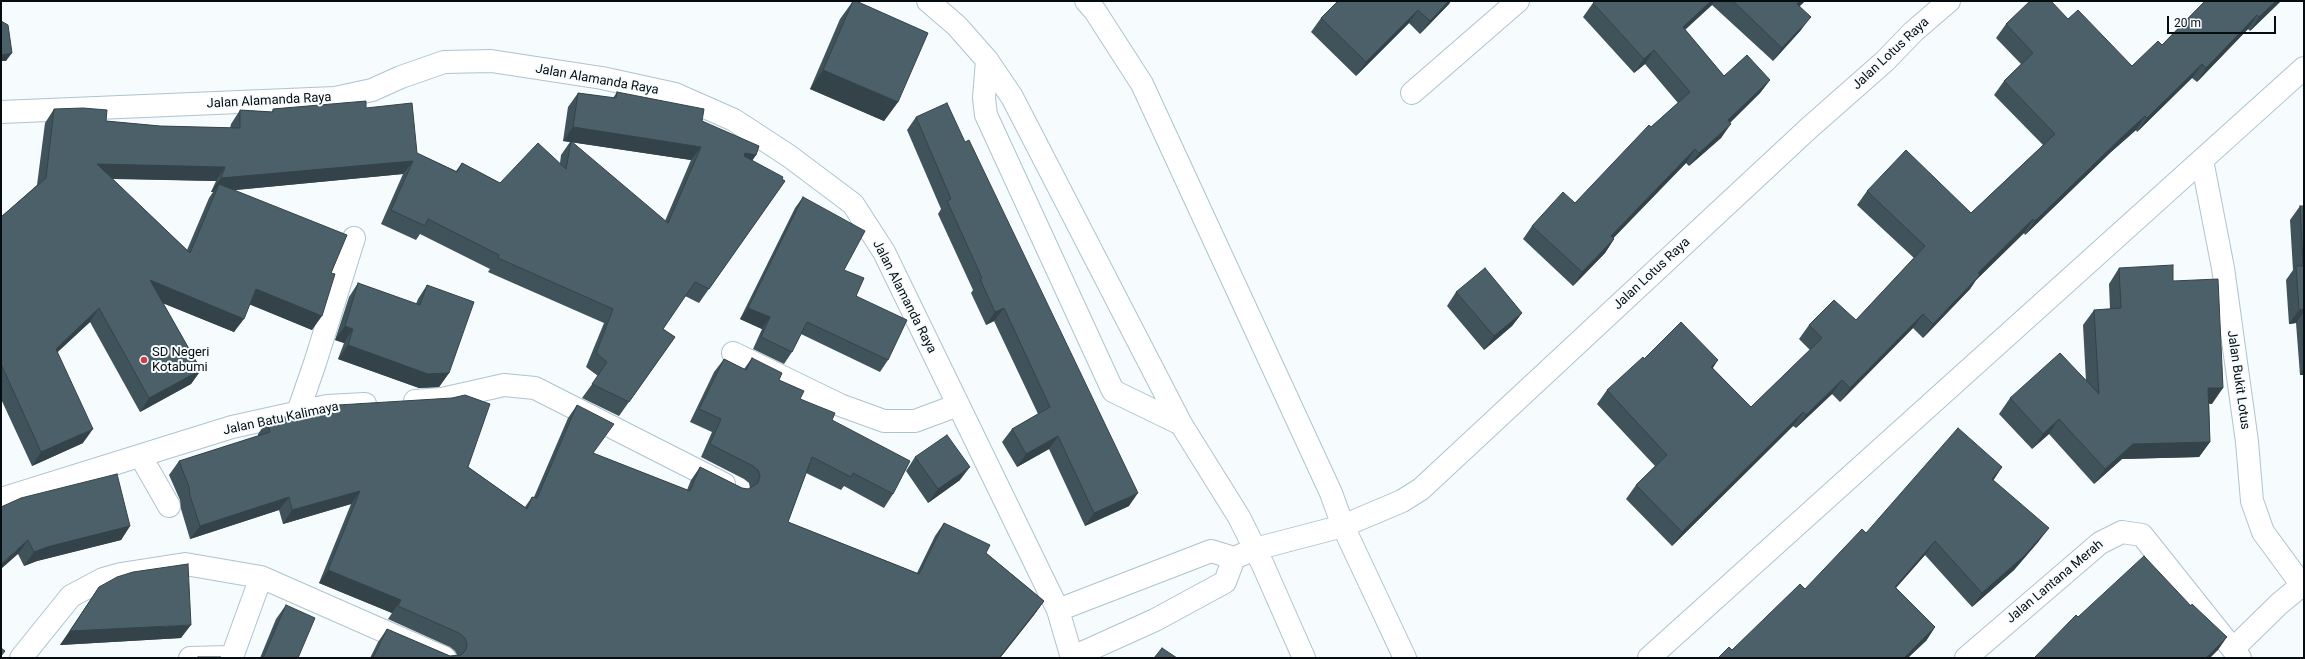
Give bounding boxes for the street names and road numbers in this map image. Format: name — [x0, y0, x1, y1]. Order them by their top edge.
street label: Jalan Lotus Raya — [1850, 15, 1932, 93]
street label: Jalan Alamanda Raya — [534, 61, 660, 99]
street label: Jalan Alamanda Raya — [206, 90, 332, 112]
street label: Jalan Lotus Raya — [1611, 235, 1693, 313]
street label: Jalan Alamanda Raya — [869, 238, 939, 356]
street label: Jalan Bukit Lotus — [2223, 329, 2253, 431]
street label: Jalan Batu Kalimaya — [222, 399, 340, 439]
street label: Jalan Lantana Merah — [2003, 537, 2107, 627]

